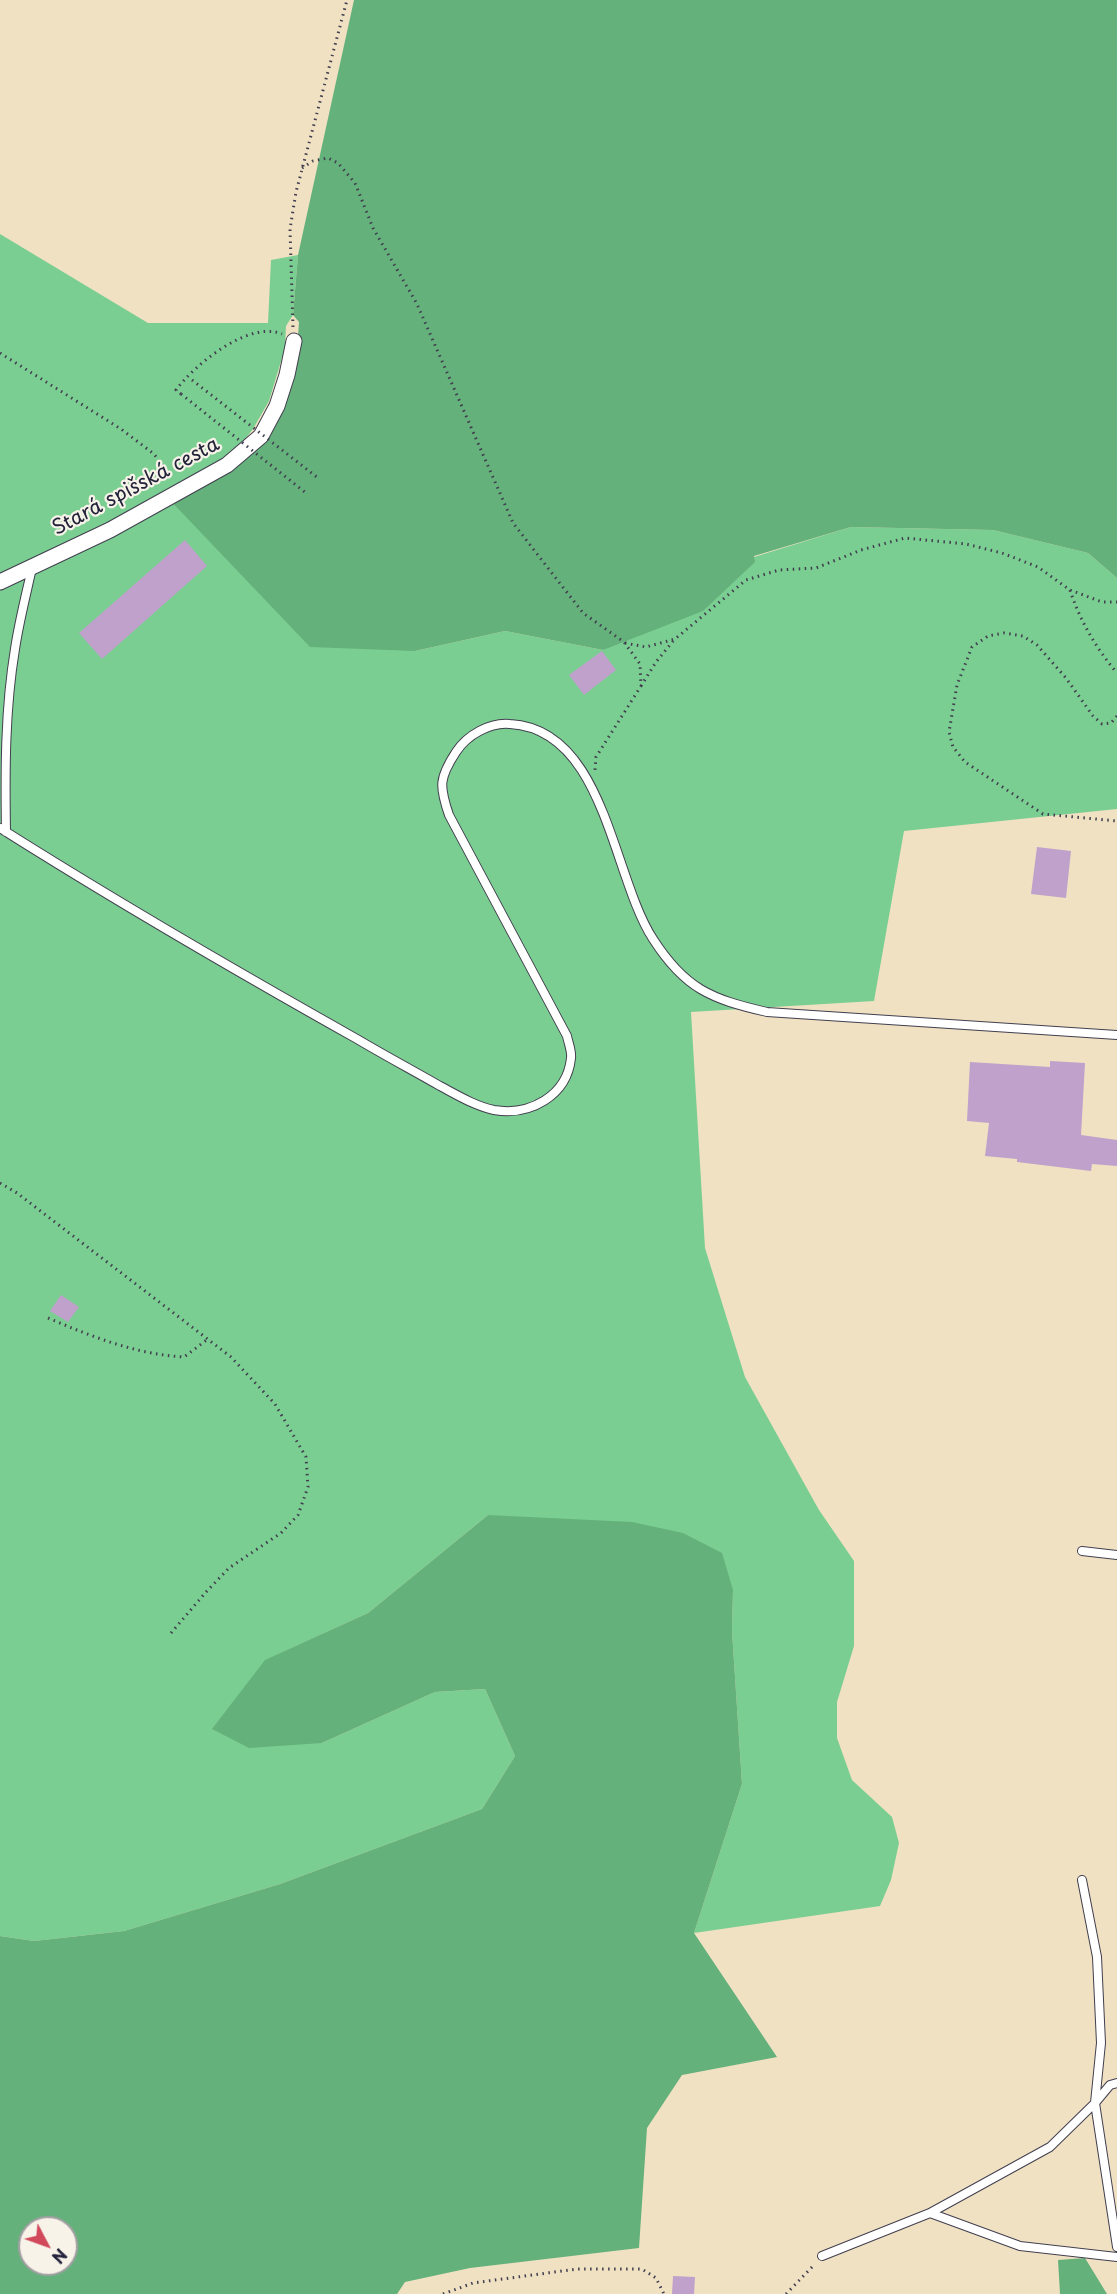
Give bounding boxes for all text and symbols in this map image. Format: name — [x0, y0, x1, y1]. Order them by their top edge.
street label: Stará spišská cesta — [48, 433, 224, 541]
north arrow — [18, 2216, 78, 2276]
text: N — [47, 2244, 73, 2269]

